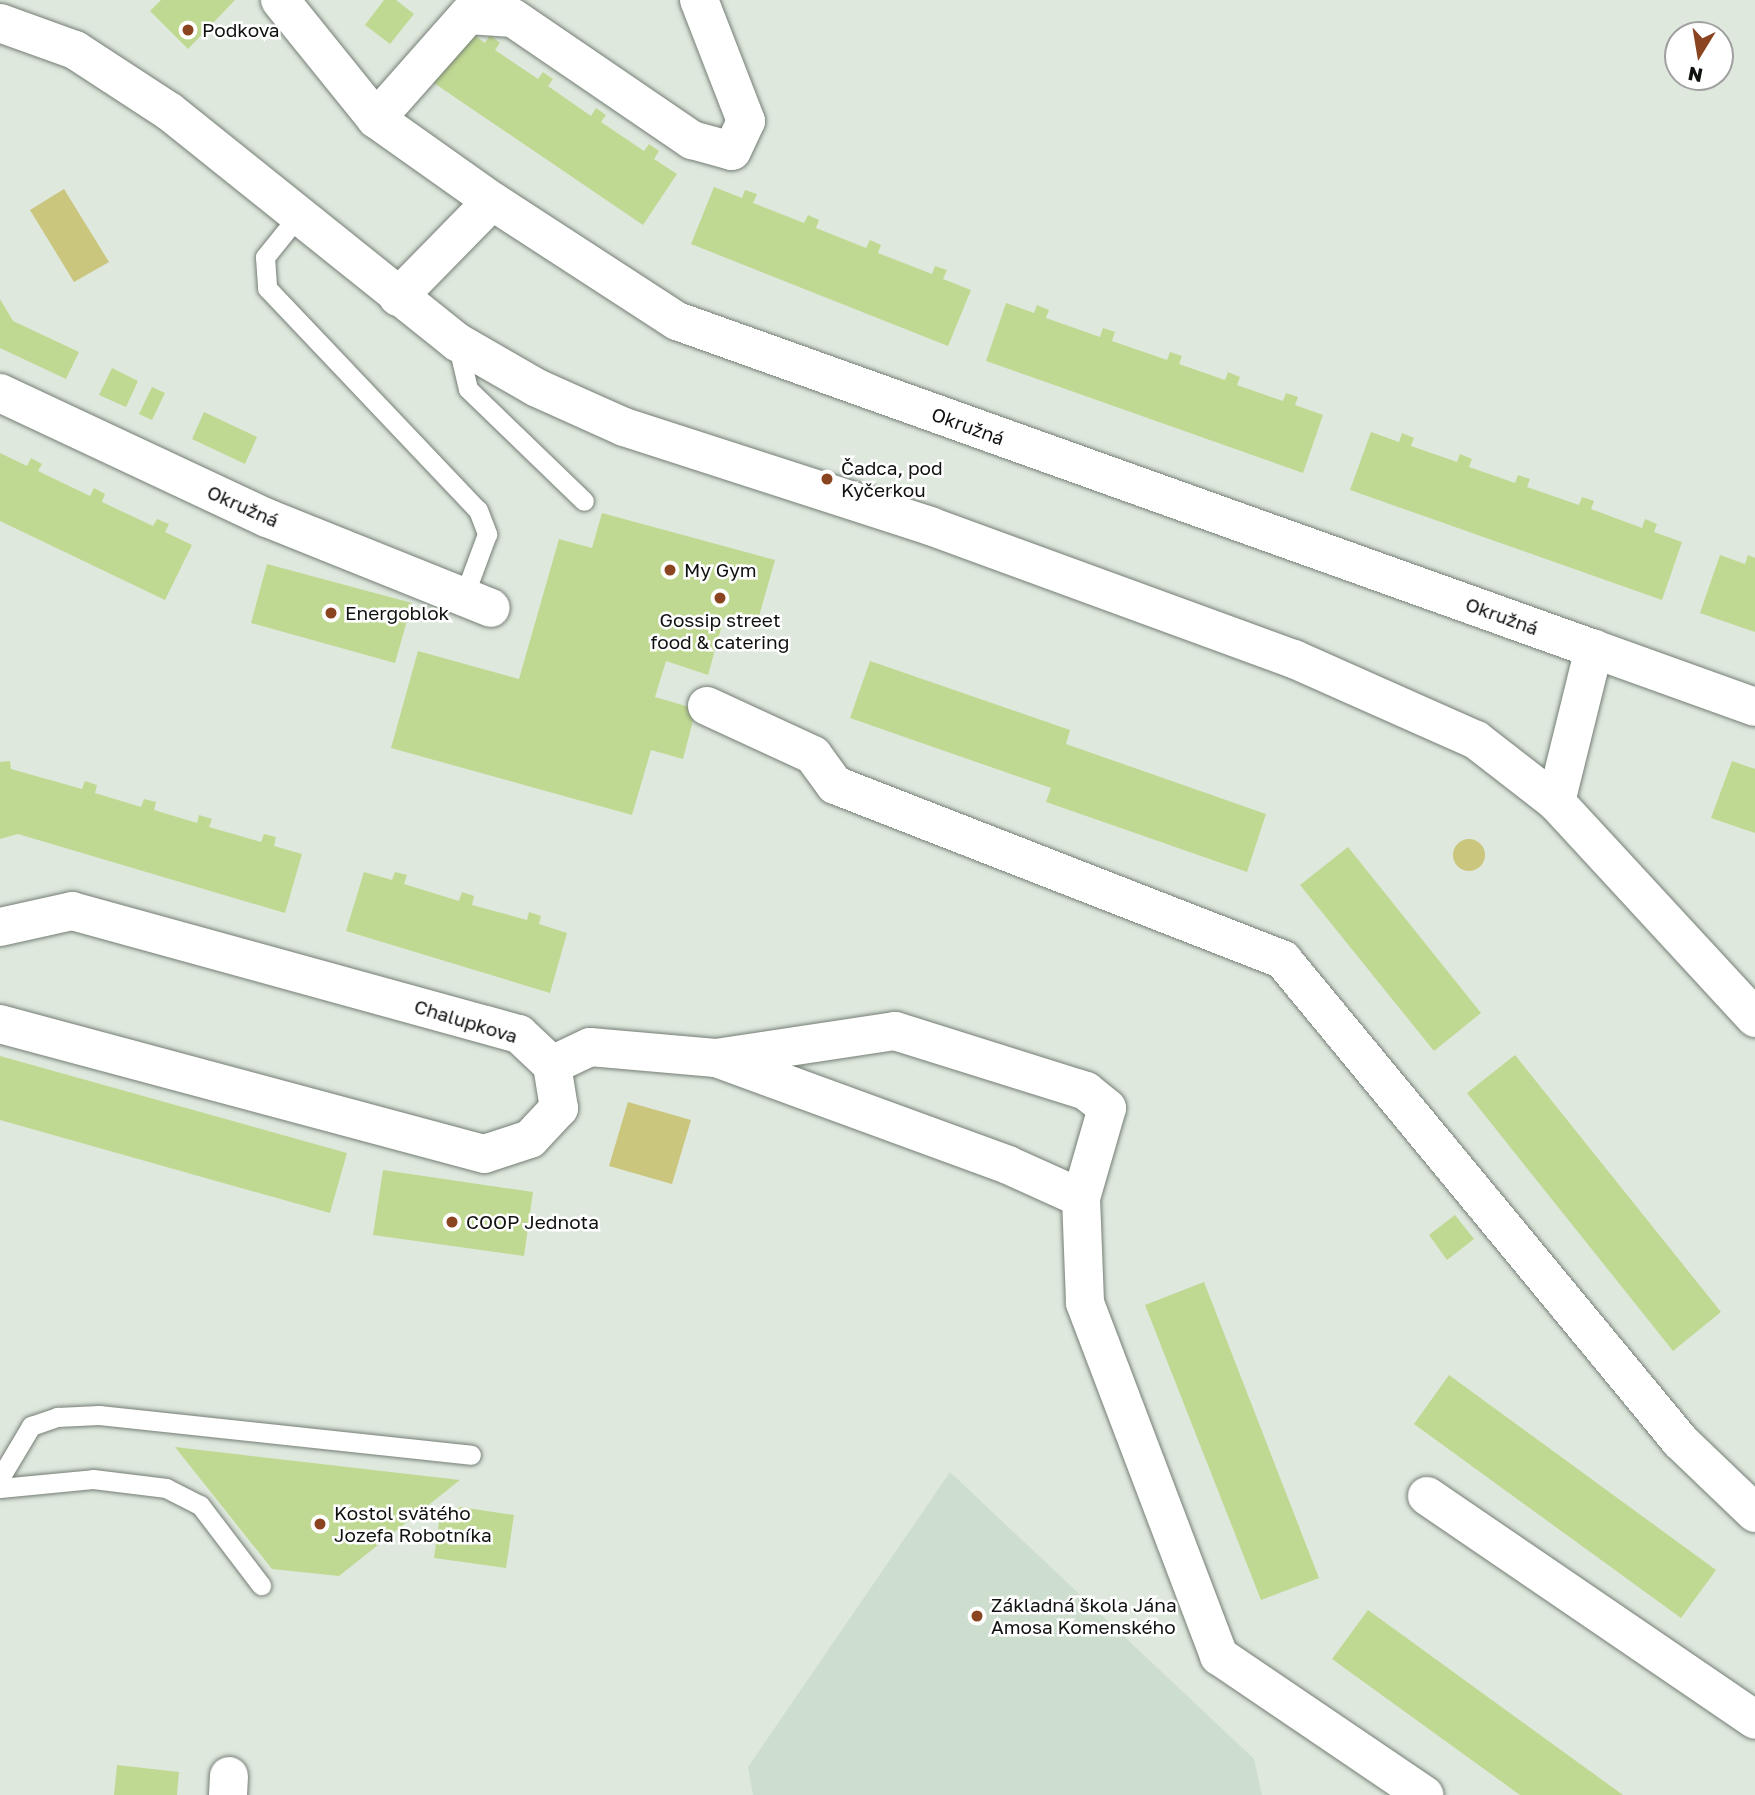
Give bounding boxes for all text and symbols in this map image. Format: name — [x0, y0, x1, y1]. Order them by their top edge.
place label: Podkova — [202, 19, 280, 41]
north arrow — [1664, 21, 1734, 91]
marker: Podkova — [180, 22, 196, 38]
text: N — [1686, 62, 1705, 88]
street label: Okružná — [928, 402, 1008, 450]
place label: Čadca, pod Kyčerkou — [841, 457, 943, 501]
marker: Čadca, pod Kyčerkou — [819, 471, 835, 487]
street label: Okružná — [204, 480, 282, 532]
place label: My Gym — [684, 559, 757, 581]
marker: My Gym — [662, 562, 678, 578]
marker: Gossip street food & catering — [712, 590, 728, 606]
street label: Okružná — [1462, 592, 1542, 640]
place label: Energoblok — [345, 602, 449, 624]
marker: Energoblok — [323, 605, 339, 621]
place label: Gossip street food & catering — [651, 609, 789, 653]
street label: Chalupkova — [412, 994, 520, 1048]
place label: COOP Jednota — [466, 1211, 599, 1233]
marker: COOP Jednota — [444, 1214, 460, 1230]
place label: Kostol svätého Jozefa Robotníka — [334, 1502, 492, 1546]
marker: Kostol svätého Jozefa Robotníka — [312, 1516, 328, 1532]
place label: Základná škola Jána Amosa Komenského — [991, 1594, 1177, 1638]
marker: Základná škola Jána Amosa Komenského — [969, 1608, 985, 1624]

